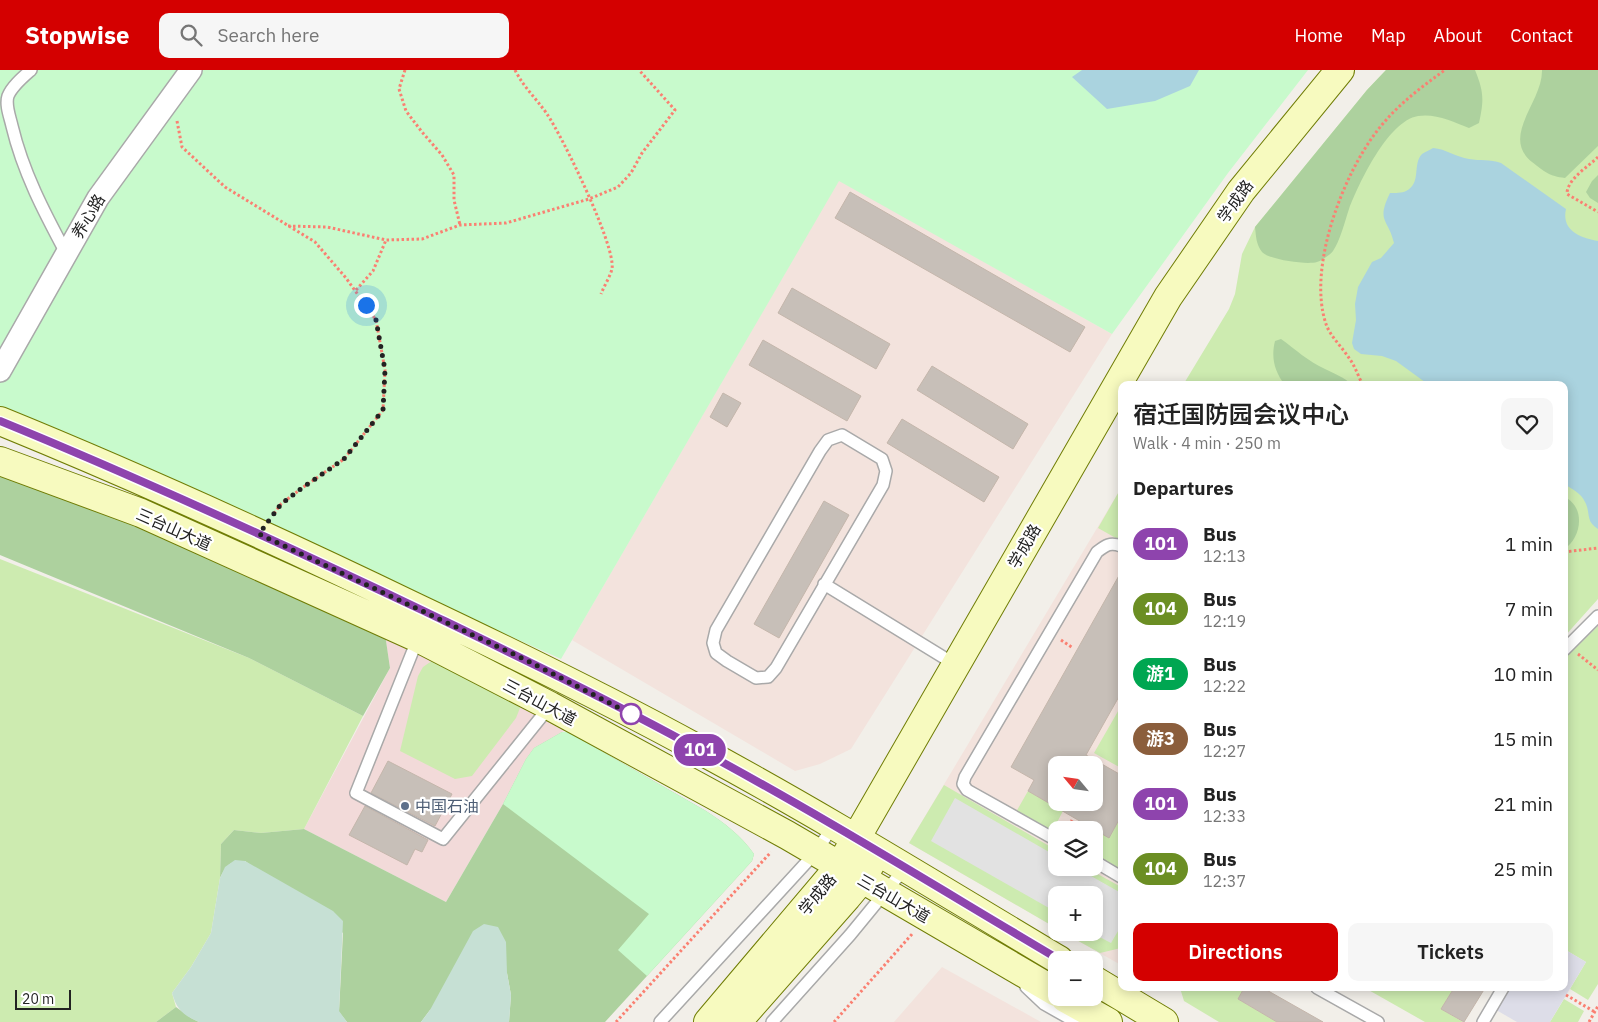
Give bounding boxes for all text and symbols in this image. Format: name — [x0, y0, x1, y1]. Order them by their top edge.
search box — [159, 13, 509, 58]
text: Stopwise — [25, 19, 129, 51]
icon: search — [177, 21, 205, 49]
text: Search here — [217, 23, 319, 47]
text: Home — [1295, 24, 1343, 47]
text: Map — [1371, 24, 1406, 47]
text: About — [1434, 24, 1482, 47]
text: Contact — [1510, 24, 1573, 47]
street label: 学成路 — [1213, 176, 1257, 226]
street label: 养心路 — [67, 190, 109, 242]
your location — [354, 293, 379, 318]
text: 宿迁国防园会议中心 — [1133, 398, 1349, 430]
button: heart — [1501, 398, 1553, 450]
text: Walk · 4 min · 250 m — [1133, 433, 1281, 453]
text: Departures — [1133, 476, 1233, 500]
street label: 三台山大道 — [133, 504, 215, 554]
street label: 学成路 — [1003, 520, 1045, 572]
text: Bus — [1203, 522, 1237, 546]
text: 101 — [1144, 532, 1177, 555]
text: 1 min — [1505, 532, 1553, 556]
text: 12:13 — [1203, 546, 1246, 566]
text: Bus — [1203, 587, 1237, 611]
text: 104 — [1144, 597, 1177, 620]
text: 7 min — [1505, 597, 1553, 621]
text: 12:19 — [1203, 611, 1246, 631]
text: Bus — [1203, 652, 1237, 676]
text: 游1 — [1146, 662, 1175, 685]
text: 10 min — [1494, 662, 1553, 686]
street label: 三台山大道 — [500, 674, 580, 730]
text: 12:22 — [1203, 676, 1246, 696]
unlabelled marker — [620, 703, 642, 725]
text: Bus — [1203, 717, 1237, 741]
text: 游3 — [1146, 727, 1175, 750]
text: 15 min — [1494, 727, 1553, 751]
line badge: 101 — [671, 734, 729, 766]
text: 101 — [684, 738, 716, 761]
text: 12:27 — [1203, 741, 1246, 761]
north arrow — [1048, 756, 1102, 811]
map controls — [1048, 756, 1103, 1006]
text: Bus — [1203, 782, 1237, 806]
text: 101 — [1144, 792, 1177, 815]
text: 21 min — [1494, 792, 1553, 816]
place label: 中国石油 — [415, 796, 479, 816]
marker: 中国石油 — [399, 800, 411, 812]
text: 12:33 — [1203, 806, 1246, 826]
button: layers — [1048, 821, 1103, 876]
text: Bus — [1203, 847, 1237, 871]
text: 104 — [1144, 857, 1177, 880]
text: 25 min — [1494, 857, 1553, 881]
street label: 学成路 — [794, 869, 840, 919]
street label: 三台山大道 — [854, 869, 934, 927]
text: 12:37 — [1203, 871, 1246, 891]
button: + — [1048, 886, 1103, 941]
button: Directions — [1133, 923, 1338, 981]
button: Tickets — [1348, 923, 1553, 981]
button: − — [1048, 951, 1103, 1006]
scale bar — [15, 987, 71, 1010]
text: 20 m — [22, 990, 54, 1008]

